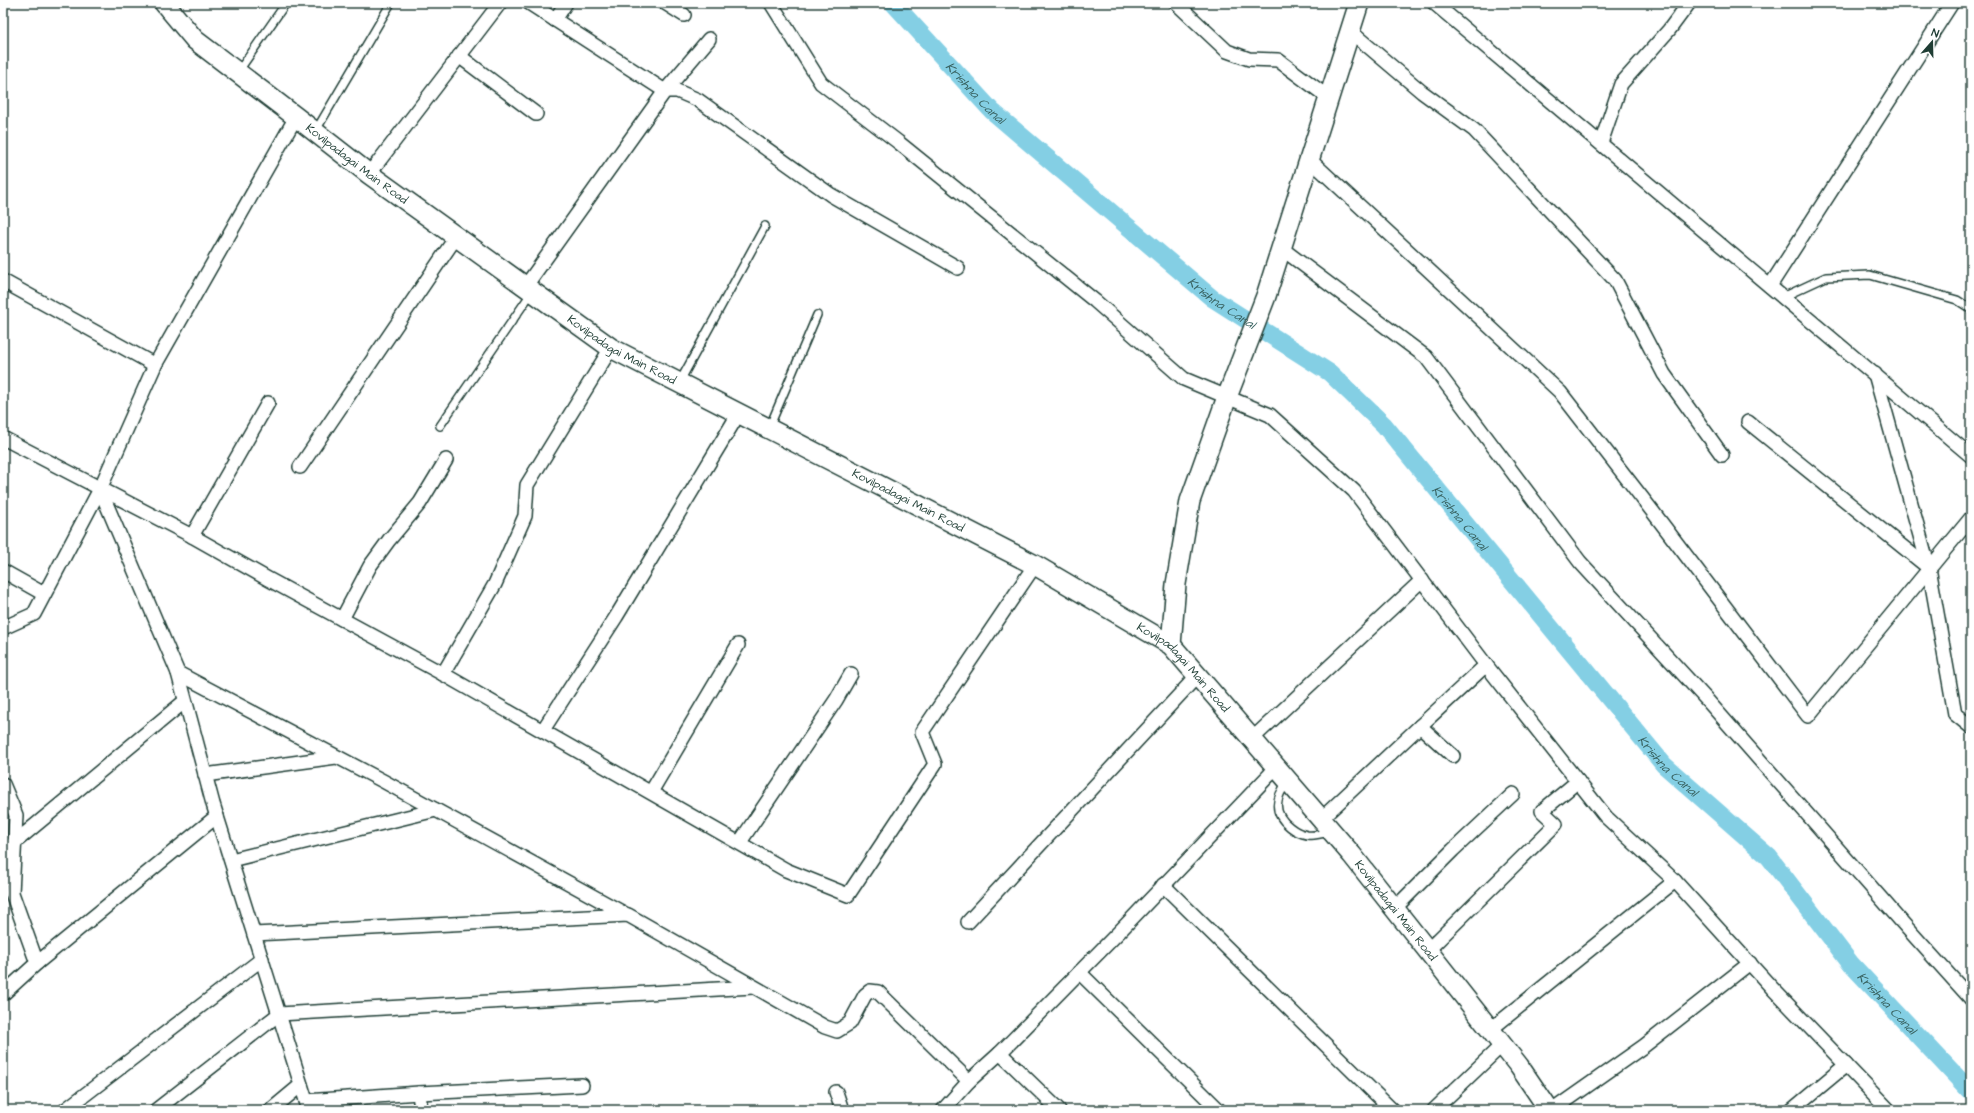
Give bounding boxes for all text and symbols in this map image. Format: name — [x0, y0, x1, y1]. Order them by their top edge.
north arrow — [1912, 22, 1952, 62]
text: N — [1929, 25, 1941, 41]
water label: Krishna Canal — [941, 58, 1010, 130]
street label: Kovilpadagai Main Road — [302, 120, 411, 208]
water label: Krishna Canal — [1183, 273, 1261, 335]
street label: Kovilpadagai Main Road — [563, 311, 679, 389]
street label: Kovilpadagai Main Road — [849, 465, 967, 537]
water label: Krishna Canal — [1427, 482, 1493, 556]
street label: Kovilpadagai Main Road — [1134, 619, 1233, 716]
water label: Krishna Canal — [1633, 732, 1703, 802]
street label: Kovilpadagai Main Road — [1350, 857, 1441, 965]
water label: Krishna Canal — [1853, 968, 1922, 1040]

